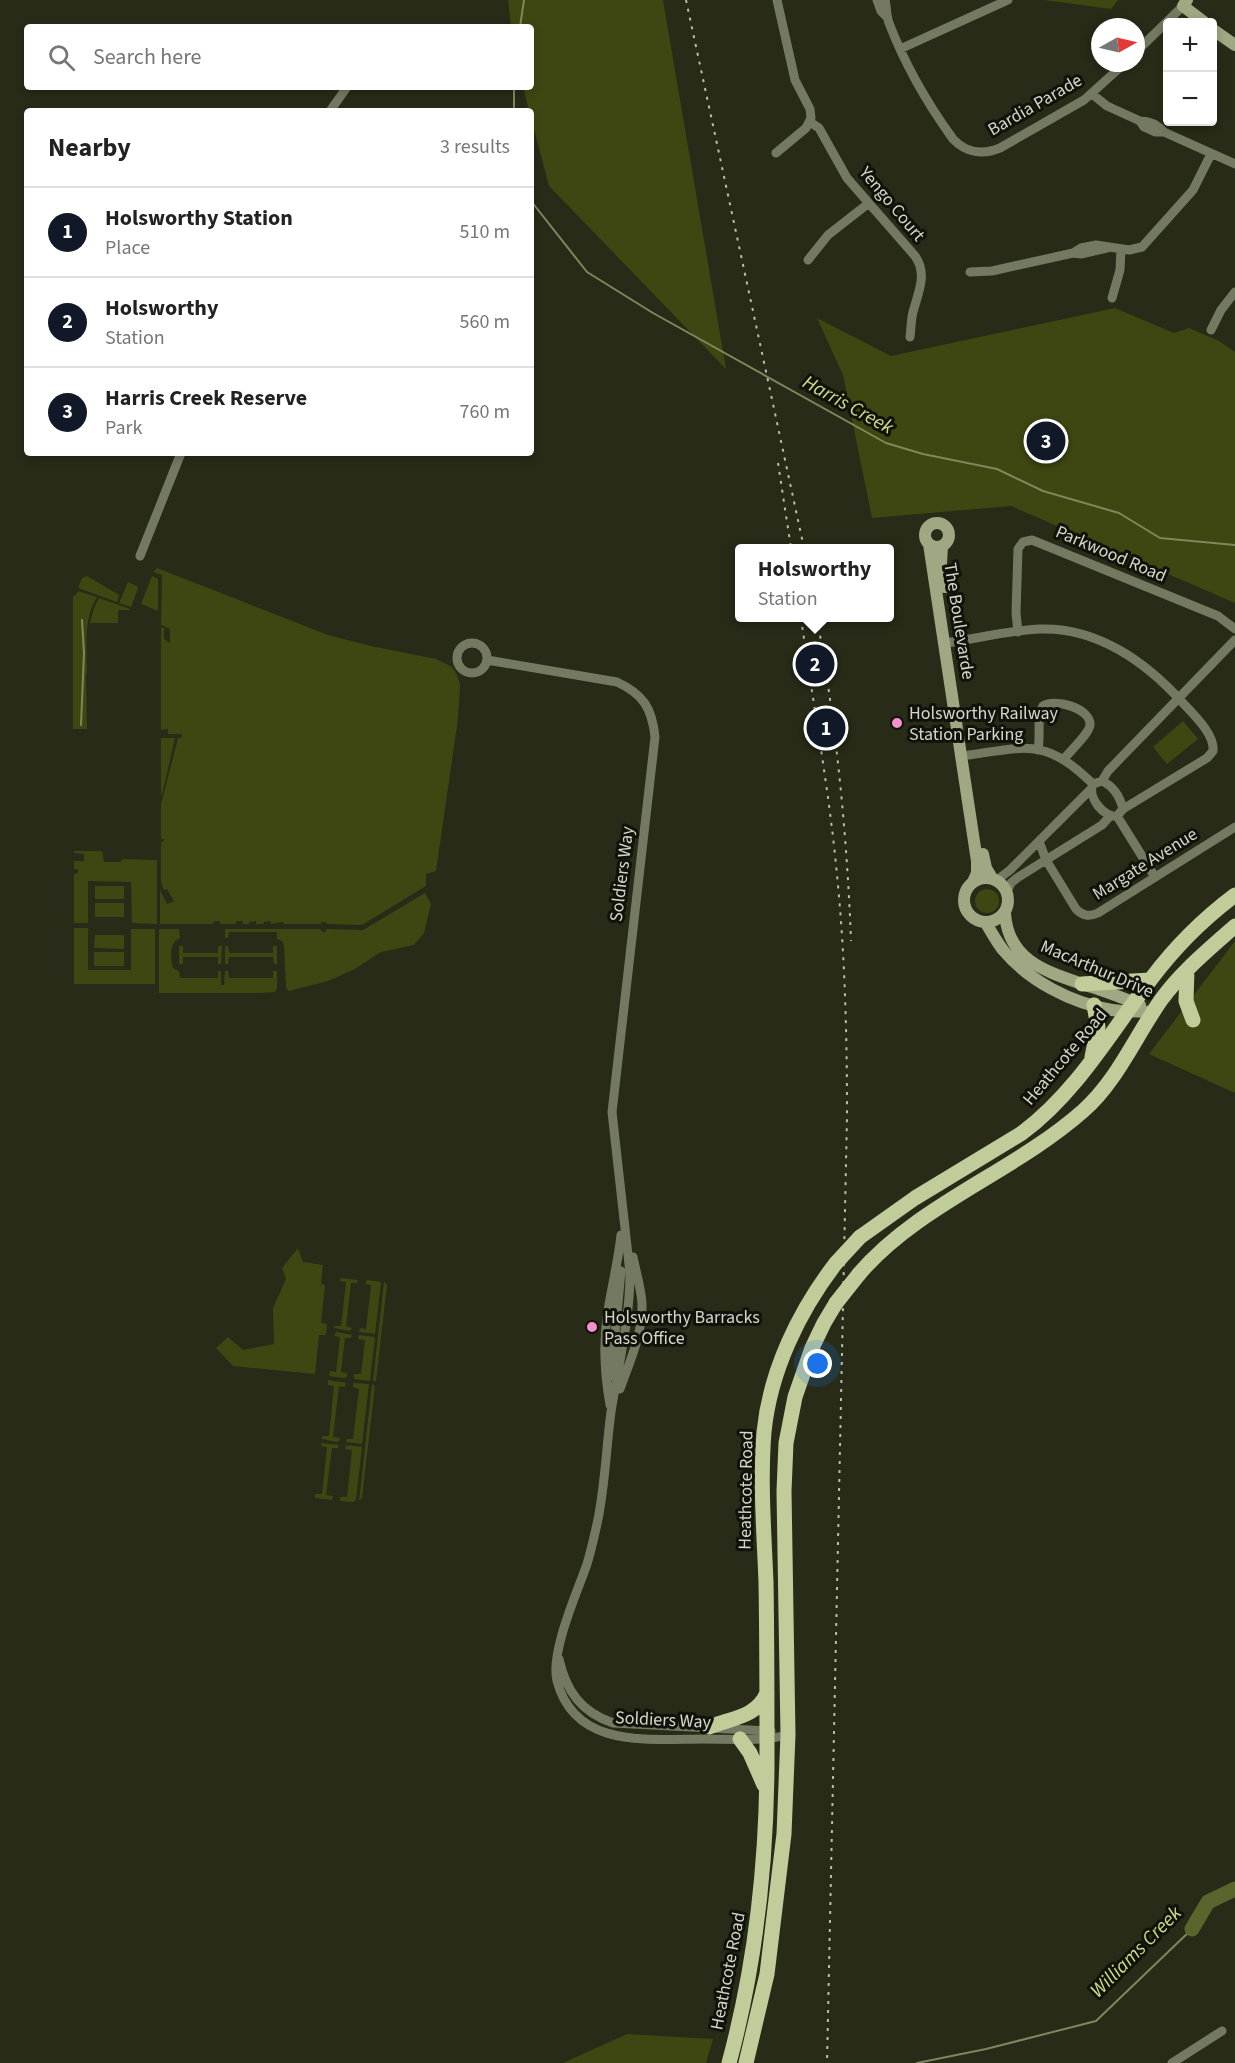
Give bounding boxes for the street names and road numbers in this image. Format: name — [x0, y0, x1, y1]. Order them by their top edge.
street label: Bardia Parade — [983, 68, 1087, 142]
street label: Yengo Court — [853, 160, 931, 247]
street label: Parkwood Road — [1052, 519, 1170, 589]
street label: The Boulevarde — [937, 561, 981, 681]
street label: Margate Avenue — [1088, 822, 1202, 906]
street label: Soldiers Way — [604, 824, 640, 923]
street label: MacArthur Drive — [1036, 934, 1158, 1004]
street label: Heathcote Road — [1017, 1003, 1113, 1111]
street label: Heathcote Road — [732, 1430, 760, 1550]
street label: Soldiers Way — [614, 1705, 712, 1735]
street label: Heathcote Road — [704, 1910, 752, 2032]

